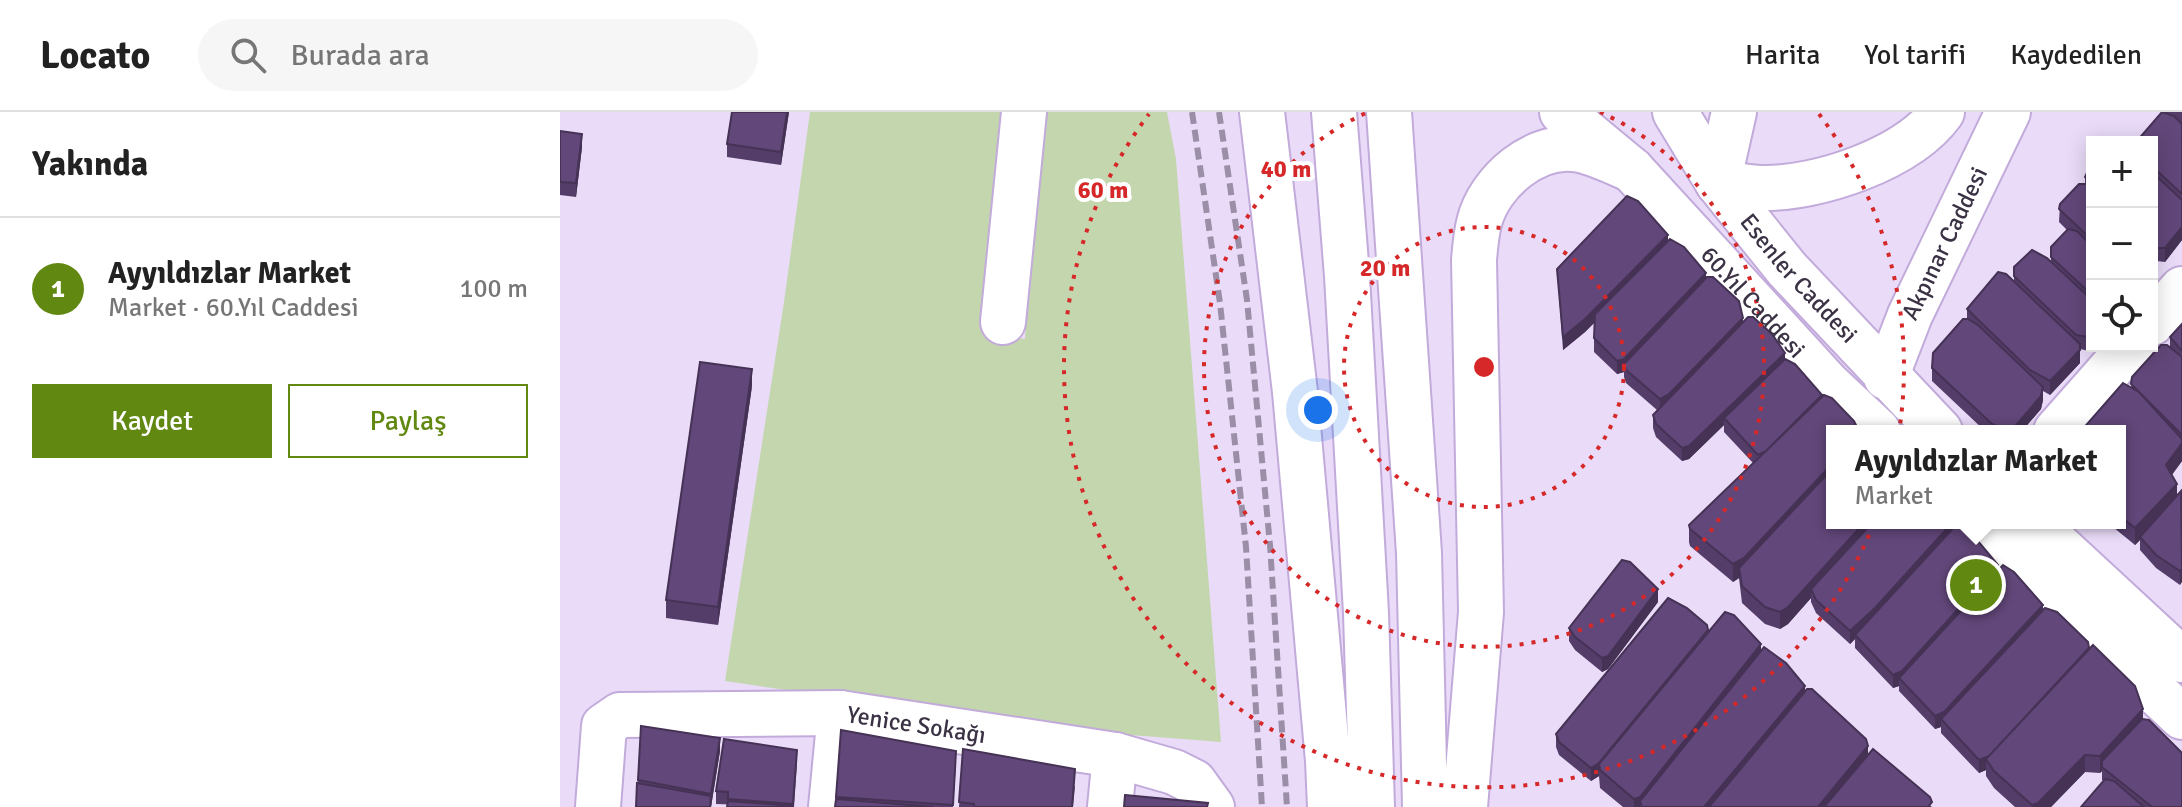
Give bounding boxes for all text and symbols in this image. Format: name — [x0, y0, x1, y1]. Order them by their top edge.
search box — [198, 19, 758, 91]
text: Locato — [40, 32, 150, 79]
icon: search — [226, 33, 270, 77]
text: Burada ara — [290, 37, 430, 74]
text: Harita — [1745, 38, 1820, 72]
text: Yol tarifi — [1864, 38, 1966, 72]
text: Kaydedilen — [2010, 38, 2142, 72]
map controls — [2086, 136, 2158, 352]
button: + — [2086, 136, 2158, 208]
text: Yakında — [32, 143, 148, 185]
text: 40 m — [1261, 154, 1311, 184]
street label: Akpınar Caddesi — [1895, 162, 1994, 325]
text: 60 m — [1078, 175, 1128, 205]
street label: Esenler Caddesi — [1733, 207, 1864, 349]
button: − — [2086, 208, 2158, 280]
street label: 60.Yıl Caddesi — [1694, 240, 1812, 364]
text: 20 m — [1360, 253, 1410, 283]
text: Ayyıldızlar Market — [108, 255, 351, 292]
text: 1 — [51, 273, 65, 305]
text: 100 m — [459, 273, 528, 305]
button: locate — [2086, 280, 2158, 352]
text: Market · 60.Yıl Caddesi — [108, 292, 359, 324]
centre of rings — [1470, 353, 1498, 381]
button: Kaydet — [32, 384, 272, 458]
button: Paylaş — [288, 384, 528, 458]
your location — [1298, 390, 1338, 430]
popup — [1826, 425, 2126, 529]
text: Ayyıldızlar Market — [1855, 443, 2097, 480]
text: Market — [1855, 480, 1933, 512]
pin: 1 — [1950, 555, 2002, 615]
street label: Yenice Sokağı — [845, 699, 988, 750]

